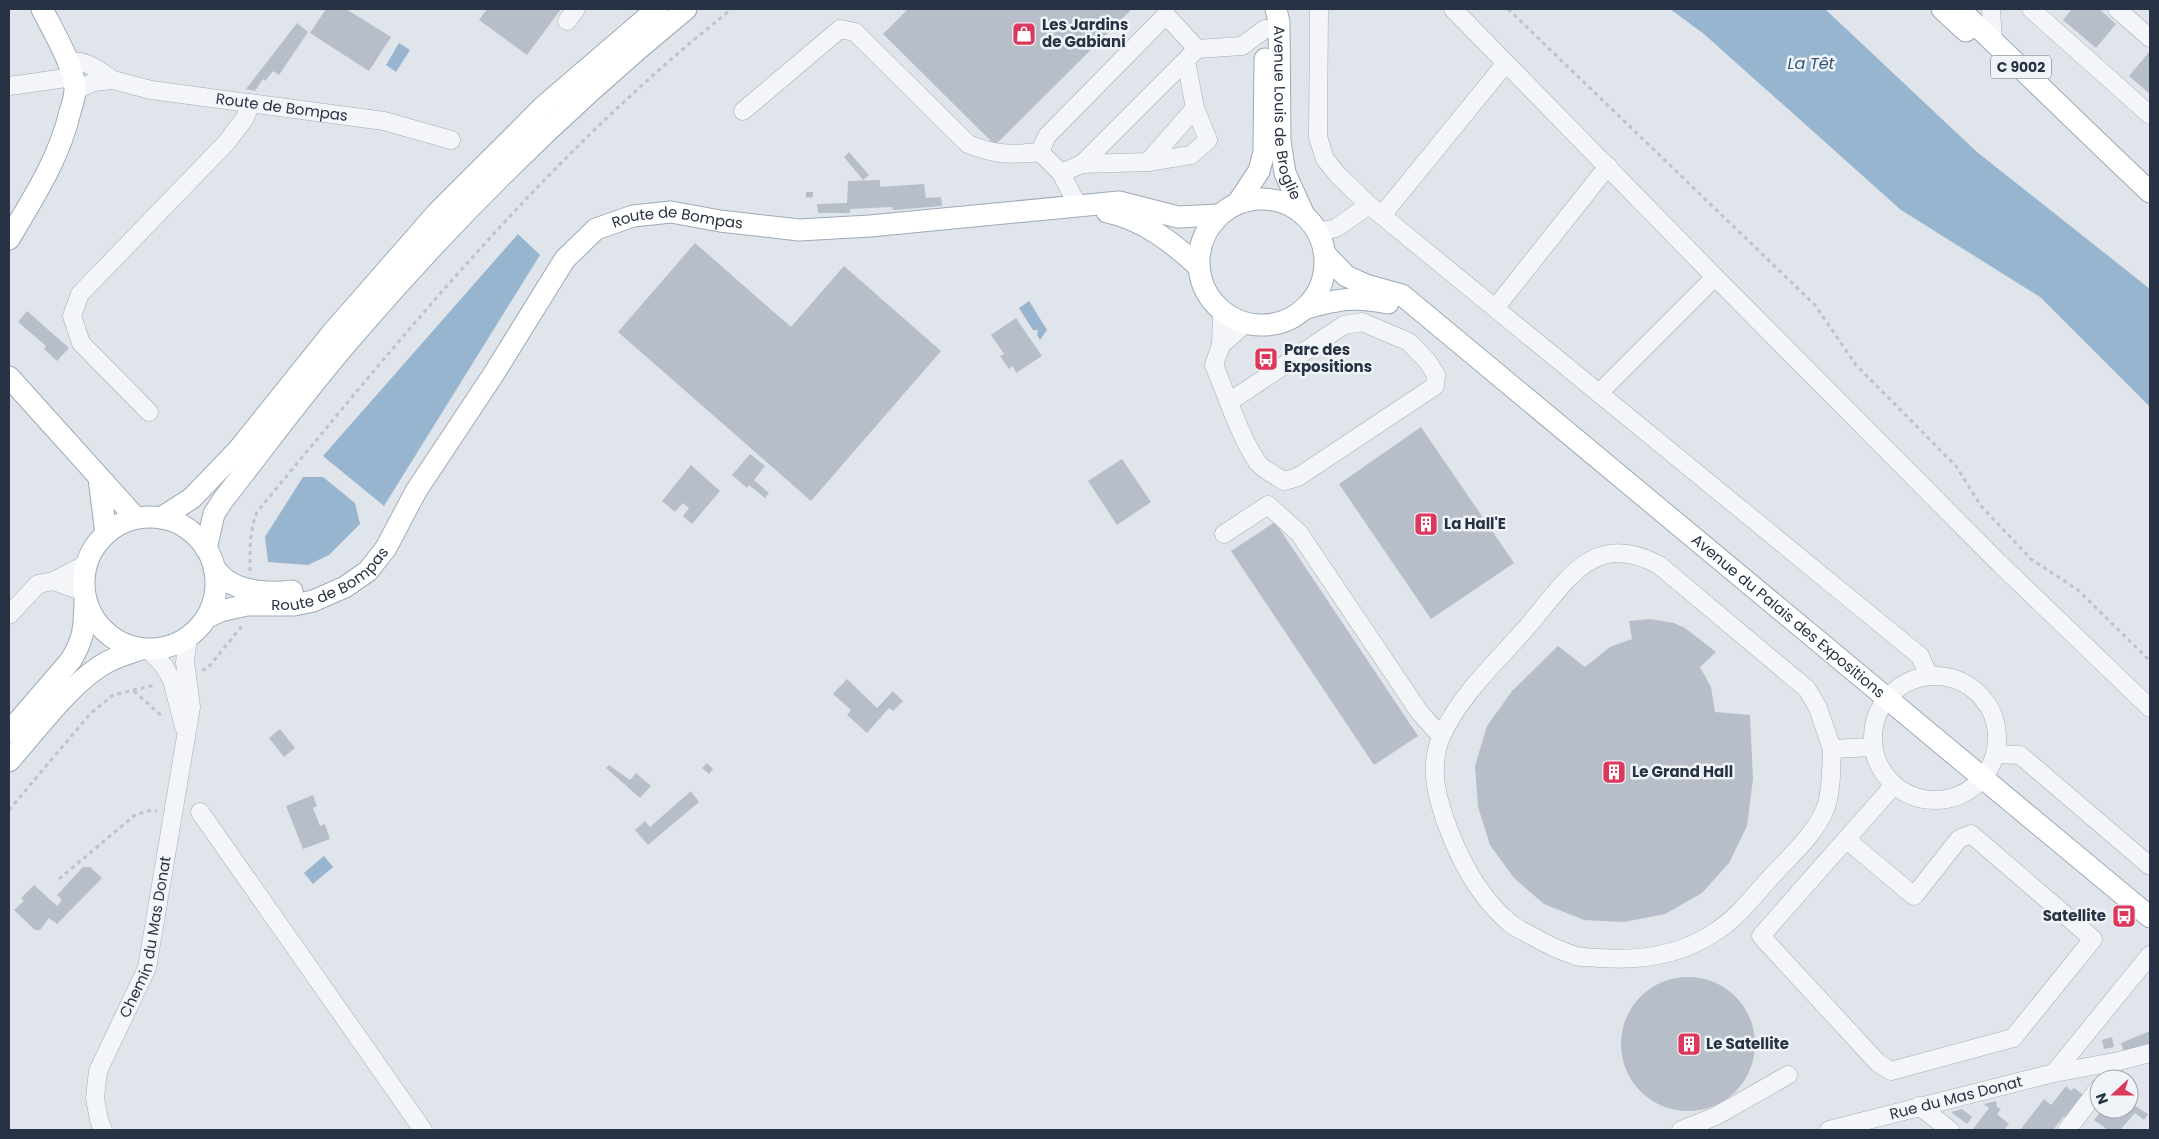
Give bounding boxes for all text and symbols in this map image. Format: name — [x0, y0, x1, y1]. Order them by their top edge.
place label: Les Jardins de Gabiani — [1042, 14, 1128, 52]
shop icon: Les Jardins de Gabiani — [1011, 21, 1037, 47]
street label: Avenue Louis de Broglie — [1269, 25, 1307, 203]
water label: La Têt — [1788, 52, 1836, 75]
road number: C 9002 — [1991, 56, 2051, 78]
street label: Route de Bompas — [215, 88, 349, 126]
street label: Route de Bompas — [609, 201, 744, 234]
place label: Parc des Expositions — [1284, 339, 1372, 377]
bus stop icon: Parc des Expositions — [1253, 346, 1279, 372]
building icon: La Hall'E — [1413, 511, 1439, 537]
place label: La Hall'E — [1444, 513, 1506, 534]
street label: Avenue du Palais des Expositions — [1687, 529, 1890, 703]
street label: Route de Bompas — [271, 542, 393, 616]
building icon: Le Grand Hall — [1601, 759, 1627, 785]
place label: Le Grand Hall — [1632, 761, 1733, 782]
street label: Chemin du Mas Donat — [114, 854, 176, 1021]
bus stop icon: Satellite — [2111, 903, 2137, 929]
place label: Satellite — [2043, 905, 2106, 926]
building icon: Le Satellite — [1676, 1031, 1702, 1057]
place label: Le Satellite — [1706, 1033, 1789, 1054]
north arrow — [2089, 1069, 2139, 1119]
street label: Rue du Mas Donat — [1887, 1070, 2024, 1124]
text: N — [2091, 1090, 2113, 1107]

